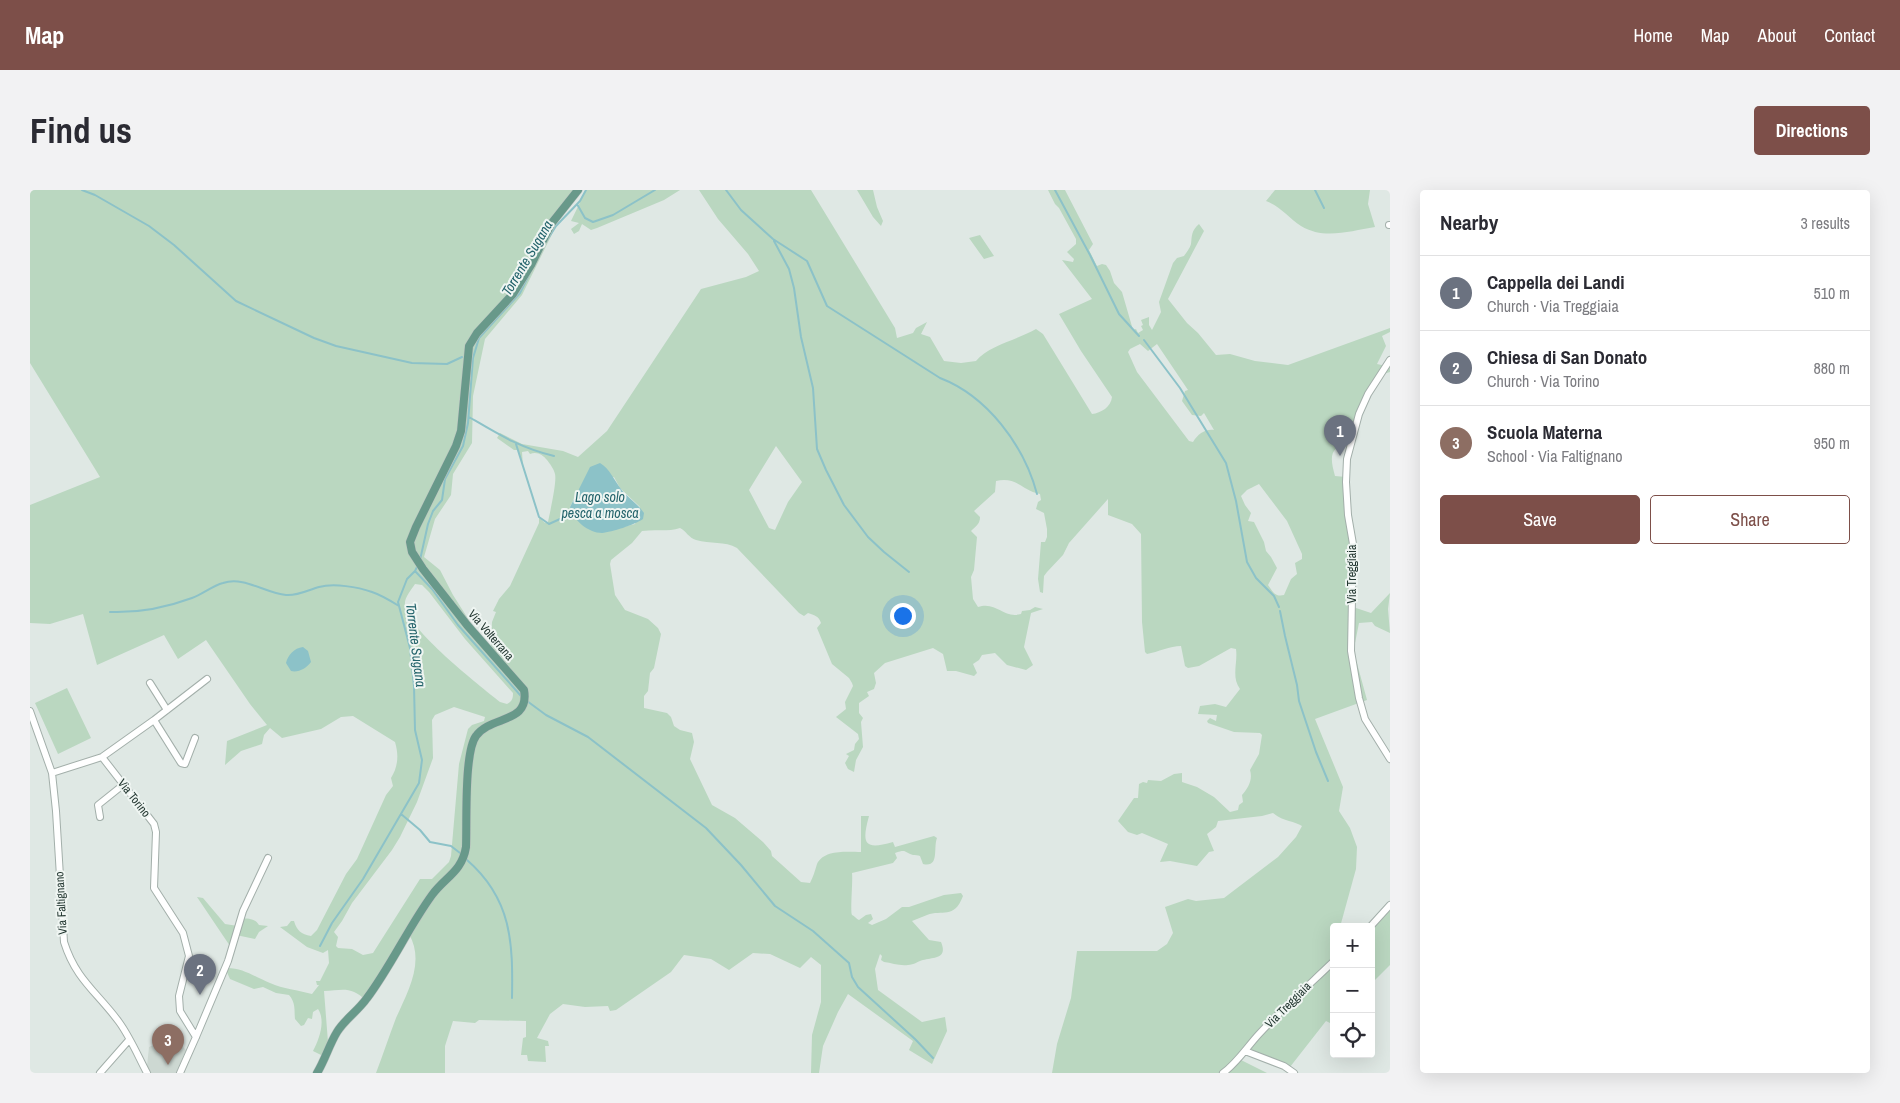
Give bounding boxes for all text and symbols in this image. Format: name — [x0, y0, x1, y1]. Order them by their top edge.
text: Map — [25, 19, 64, 51]
text: Home — [1633, 23, 1673, 48]
text: Map — [1701, 23, 1730, 48]
text: About — [1758, 23, 1796, 48]
text: Contact — [1824, 23, 1875, 48]
button: Directions — [1754, 106, 1870, 155]
text: Find us — [30, 107, 132, 154]
text: Nearby — [1440, 208, 1498, 237]
text: 3 results — [1800, 212, 1850, 234]
water label: Torrente Sugana — [497, 217, 557, 299]
text: Cappella dei Landi — [1487, 269, 1625, 295]
text: 1 — [1452, 282, 1460, 304]
text: 510 m — [1814, 282, 1850, 304]
text: Church · Via Treggiaia — [1487, 295, 1619, 317]
text: Chiesa di San Donato — [1487, 344, 1647, 370]
text: 2 — [1452, 357, 1460, 379]
text: 880 m — [1814, 357, 1850, 379]
text: Church · Via Torino — [1487, 370, 1600, 392]
pin: 1 — [1324, 415, 1356, 456]
text: Scuola Materna — [1487, 419, 1602, 445]
text: 3 — [1452, 432, 1460, 454]
text: 950 m — [1814, 432, 1850, 454]
text: School · Via Faltignano — [1487, 445, 1623, 467]
water label: Lago solo pesca a mosca — [560, 488, 639, 522]
button: Save — [1440, 495, 1640, 544]
button: Share — [1650, 495, 1850, 544]
street label: Via Treggiaia — [1344, 544, 1360, 603]
water label: Torrente Sugana — [402, 602, 430, 688]
your location — [890, 603, 916, 629]
street label: Via Volterrana — [465, 606, 518, 664]
street label: Via Torino — [114, 776, 154, 820]
street label: Via Faltignano — [51, 871, 71, 935]
map controls — [1330, 923, 1375, 1058]
button: + — [1330, 923, 1375, 968]
pin: 2 — [184, 954, 216, 995]
button: − — [1330, 968, 1375, 1013]
street label: Via Treggiaia — [1262, 978, 1315, 1031]
button: locate — [1330, 1013, 1375, 1058]
pin: 3 — [152, 1024, 184, 1065]

